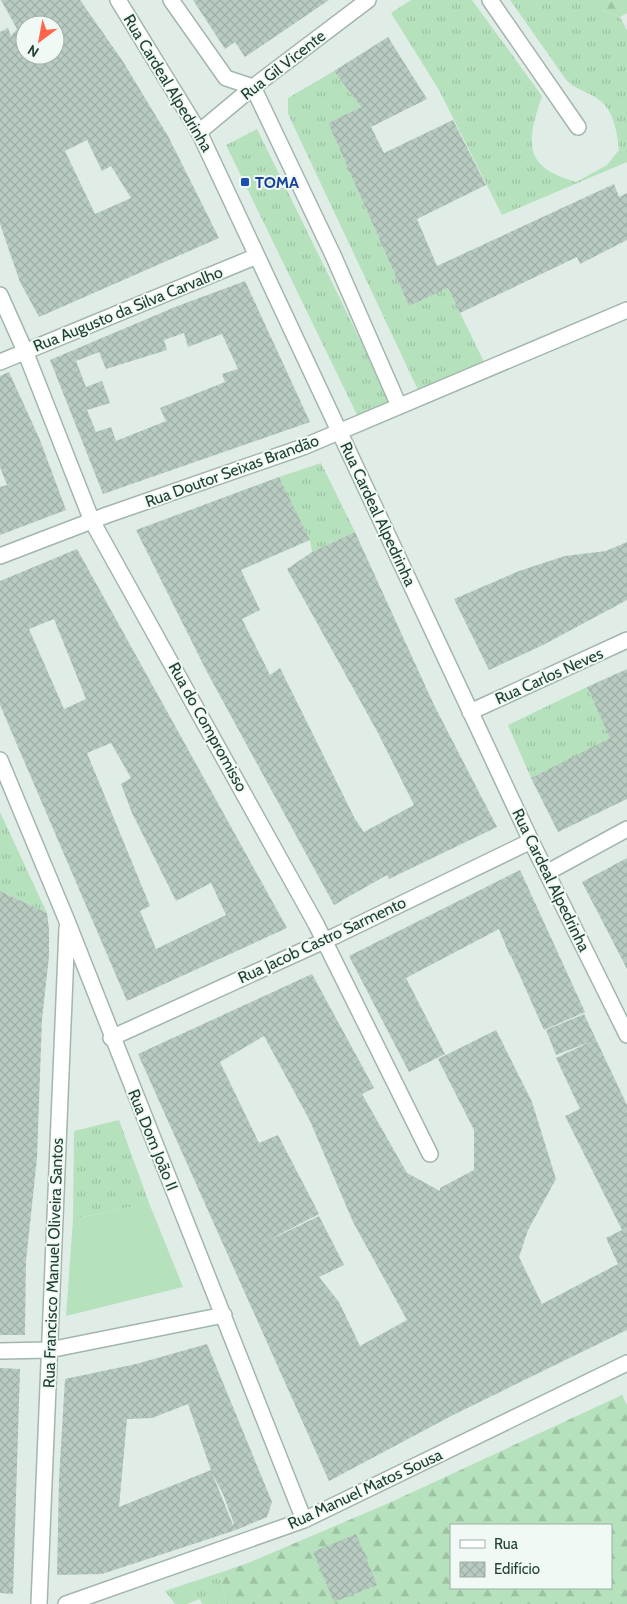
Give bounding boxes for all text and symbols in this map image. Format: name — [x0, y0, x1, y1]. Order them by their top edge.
street label: Rua Cardeal Alpedrinha — [119, 11, 217, 155]
north arrow — [15, 15, 65, 65]
street label: Rua Gil Vicente — [237, 26, 329, 104]
text: N — [24, 41, 42, 61]
place label: TOMA — [255, 173, 299, 192]
marker: TOMA — [239, 176, 251, 188]
street label: Rua Augusto da Silva Carvalho — [30, 262, 226, 356]
street label: Rua Doutor Seixas Brandão — [143, 431, 322, 511]
street label: Rua Cardeal Alpedrinha — [336, 439, 420, 589]
street label: Rua Carlos Neves — [492, 644, 606, 708]
street label: Rua do Compromisso — [165, 659, 252, 795]
street label: Rua Cardeal Alpedrinha — [508, 805, 594, 955]
street label: Rua Jacob Castro Sarmento — [235, 893, 409, 987]
street label: Rua Dom João II — [124, 1086, 182, 1194]
street label: Rua Francisco Manuel Oliveira Santos — [39, 1137, 67, 1388]
street label: Rua Manuel Matos Sousa — [285, 1445, 446, 1533]
legend — [450, 1524, 612, 1589]
text: Rua — [494, 1535, 519, 1553]
text: Edifício — [494, 1560, 540, 1578]

